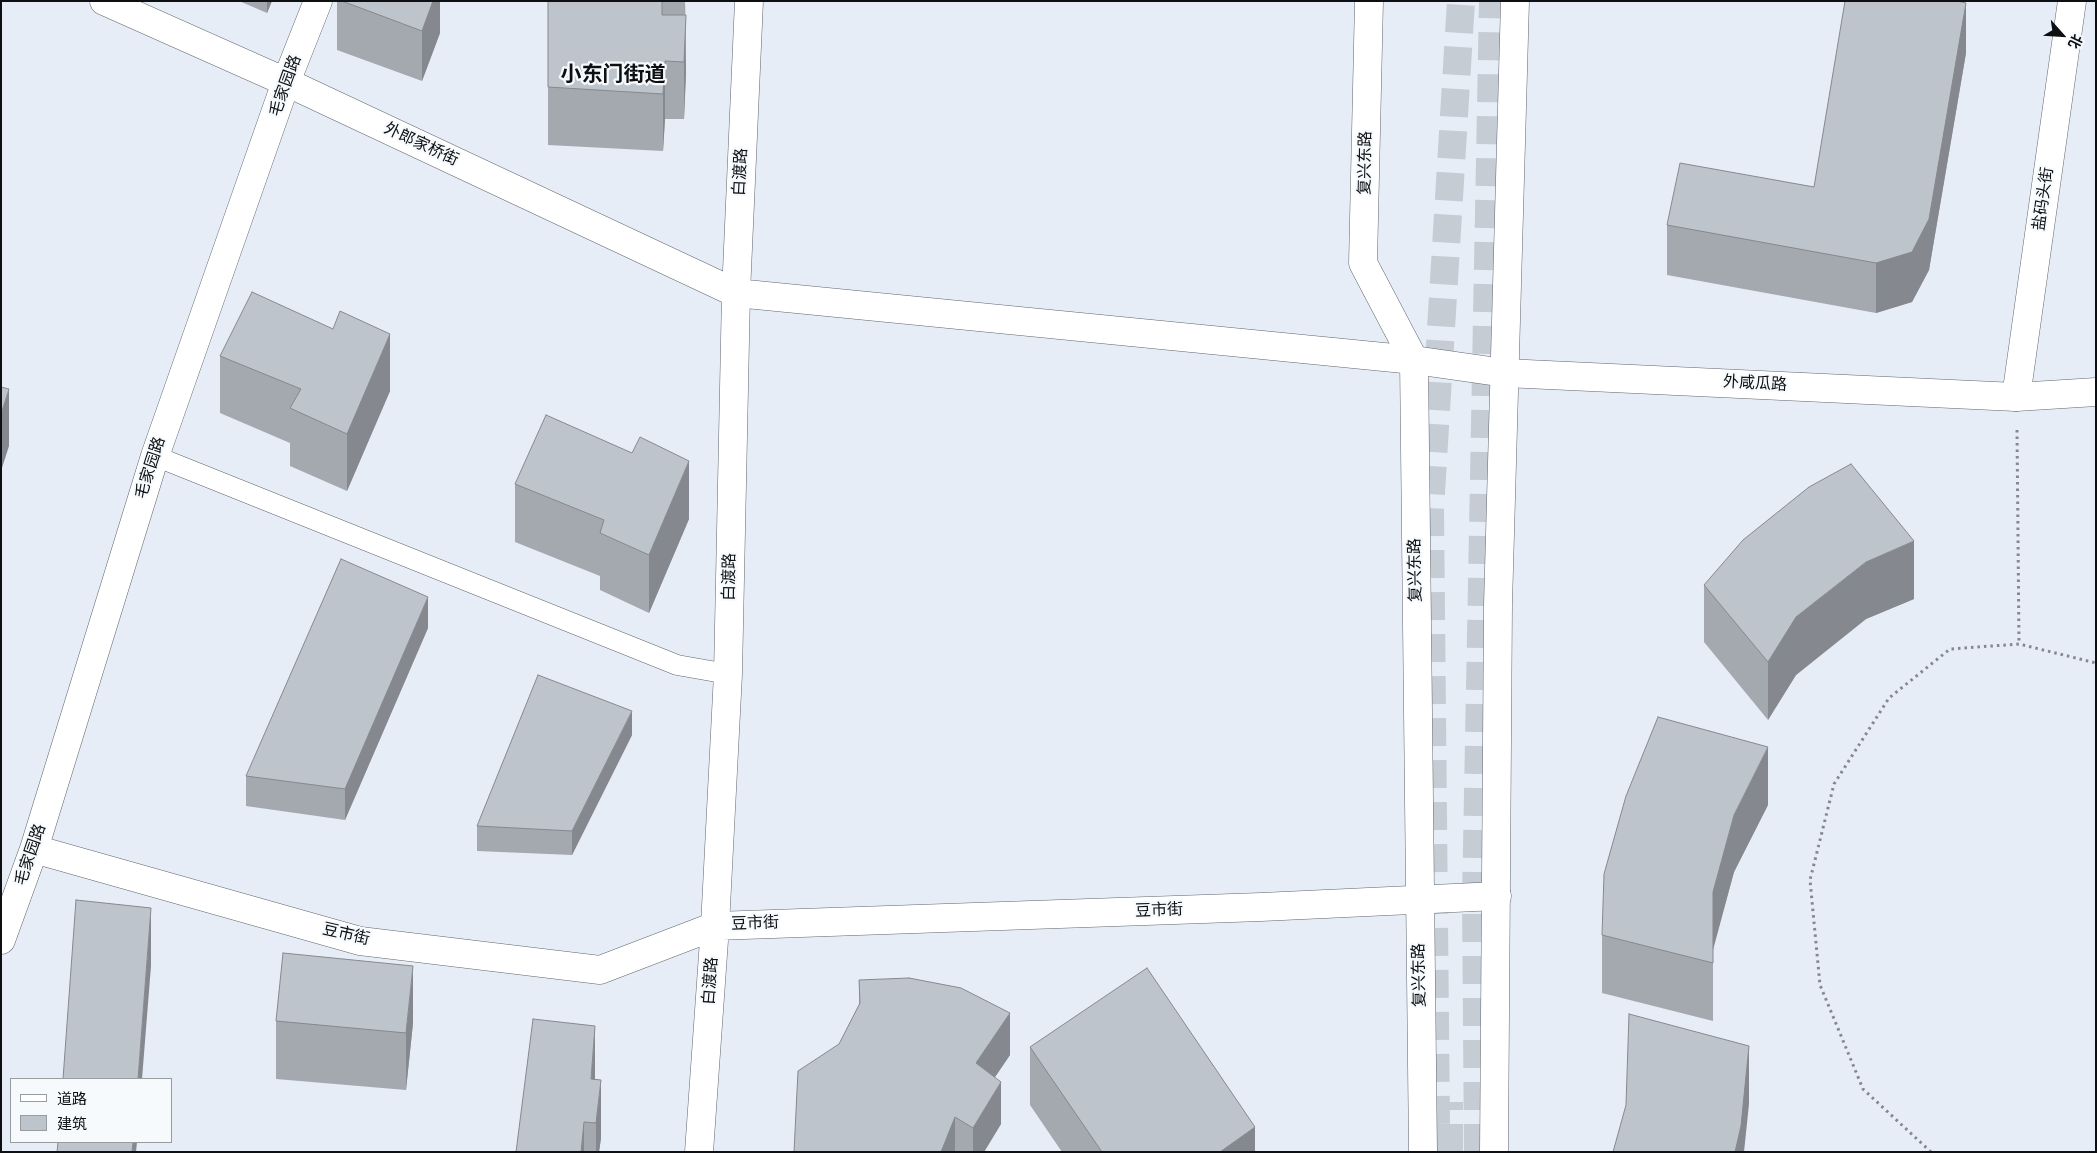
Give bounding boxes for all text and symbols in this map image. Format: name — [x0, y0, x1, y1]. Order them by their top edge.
north arrow — [2037, 10, 2087, 60]
text: 北 — [2063, 31, 2088, 52]
street label: 毛家园路 — [266, 53, 306, 119]
district label: 小东门街道 — [561, 63, 665, 89]
street label: 外郎家桥街 — [381, 119, 461, 171]
street label: 复兴东路 — [1356, 131, 1376, 195]
street label: 白渡路 — [730, 148, 752, 196]
street label: 盐码头街 — [2030, 166, 2058, 232]
street label: 外咸瓜路 — [1723, 373, 1787, 395]
street label: 毛家园路 — [132, 435, 170, 501]
street label: 复兴东路 — [1406, 538, 1426, 602]
street label: 白渡路 — [720, 553, 740, 601]
street label: 毛家园路 — [12, 822, 50, 888]
street label: 豆市街 — [1135, 901, 1183, 921]
street label: 豆市街 — [731, 914, 779, 934]
street label: 豆市街 — [320, 920, 372, 950]
street label: 复兴东路 — [1410, 943, 1430, 1007]
street label: 白渡路 — [700, 956, 722, 1006]
legend — [10, 1078, 172, 1143]
text: 道路 — [57, 1088, 87, 1109]
text: 建筑 — [57, 1113, 87, 1134]

